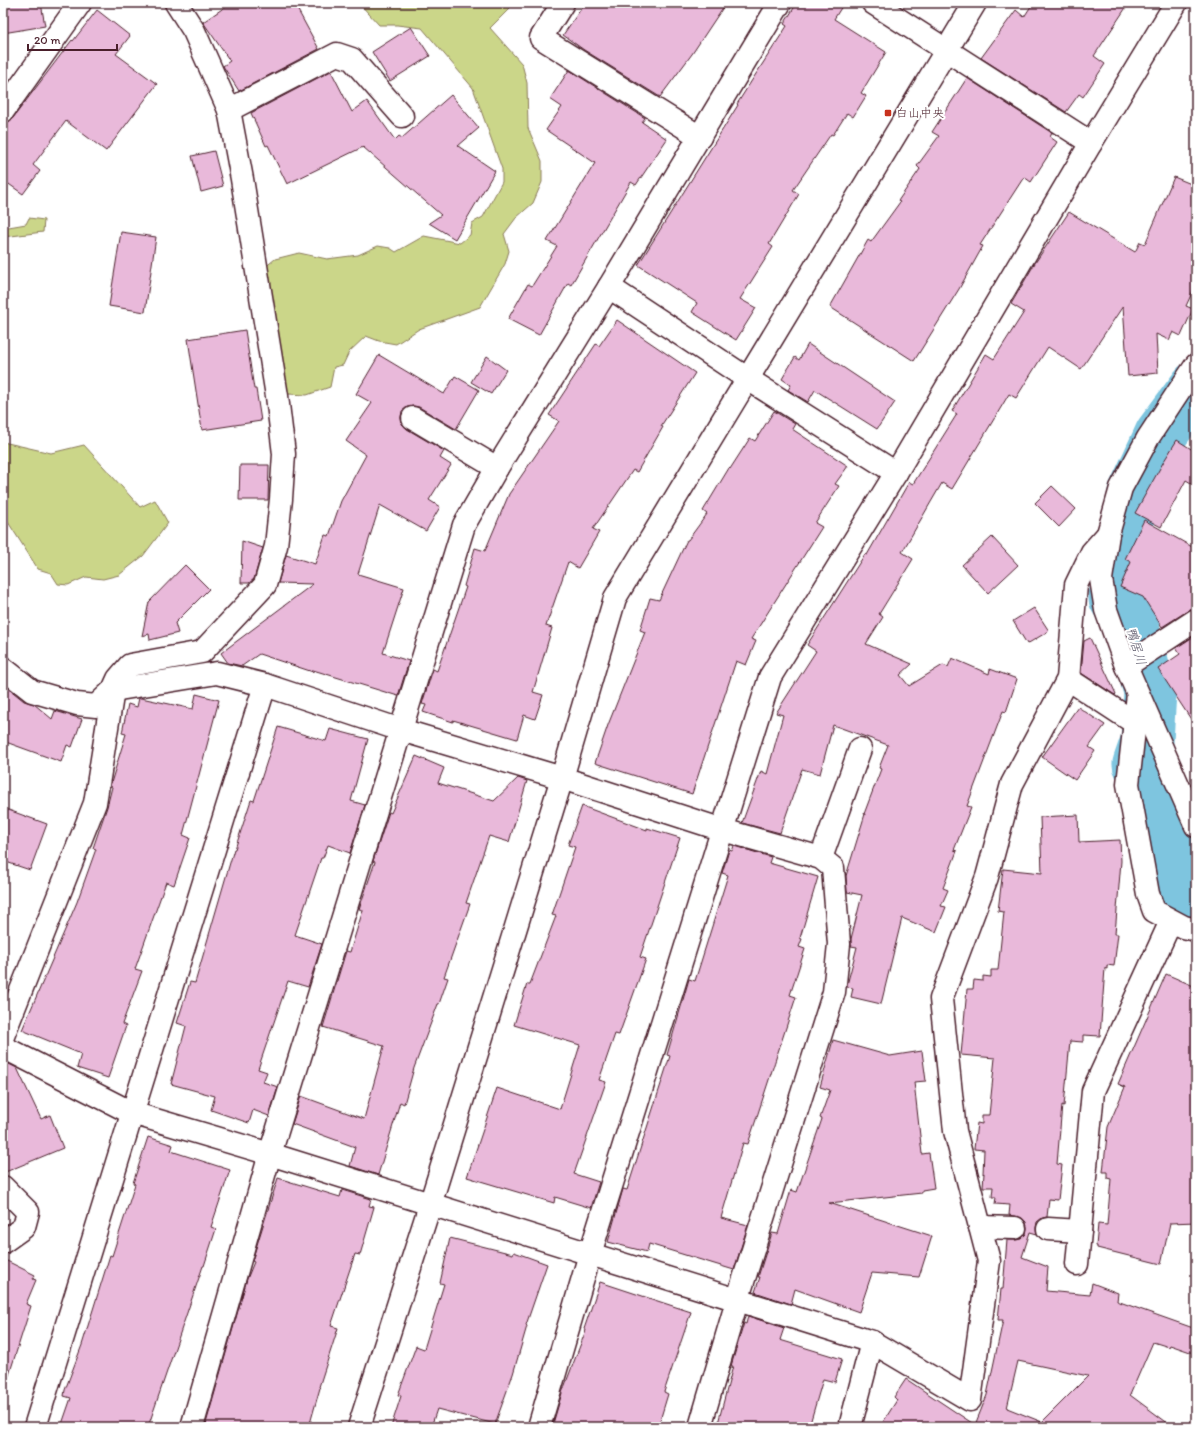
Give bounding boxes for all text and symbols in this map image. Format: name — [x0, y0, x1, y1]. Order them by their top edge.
scale bar — [28, 26, 117, 52]
text: 20 m — [34, 33, 61, 47]
place label: 白山中央 — [896, 106, 944, 120]
marker: 白山中央 — [883, 108, 893, 118]
water label: 鴨居川 — [1124, 625, 1149, 667]

